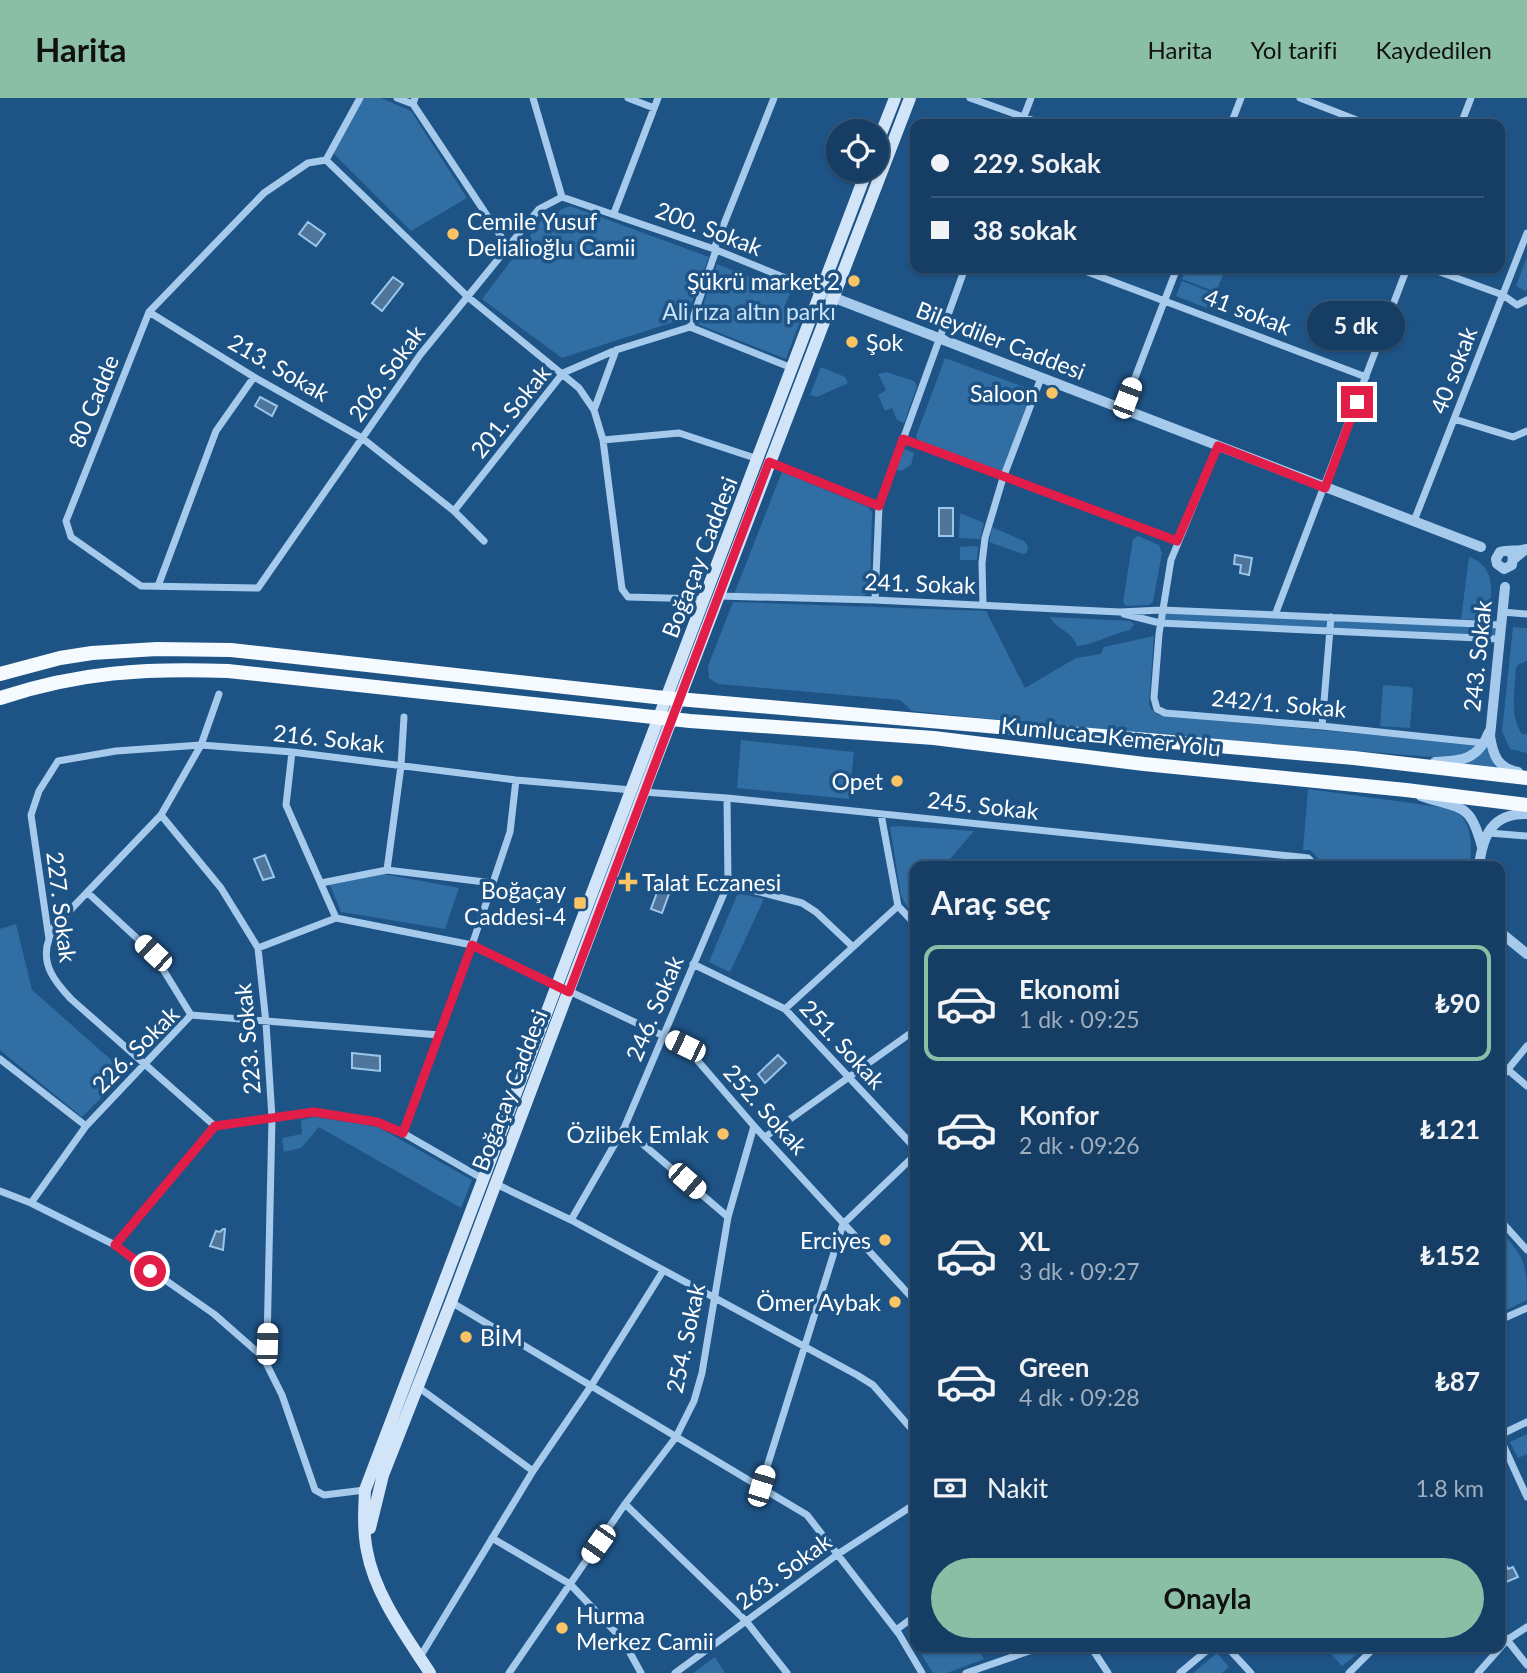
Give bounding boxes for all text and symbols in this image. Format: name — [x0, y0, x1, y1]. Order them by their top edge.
text: Harita — [35, 29, 126, 69]
text: Harita — [1148, 35, 1212, 64]
text: Yol tarifi — [1250, 35, 1337, 64]
text: Kaydedilen — [1375, 35, 1492, 64]
map controls — [826, 119, 889, 182]
button: locate — [826, 119, 889, 182]
text: 229. Sokak — [973, 147, 1101, 179]
street label: 200. Sokak — [652, 195, 766, 261]
place label: Cemile Yusuf Delialioğlu Camii — [467, 207, 636, 261]
text: 38 sokak — [973, 214, 1077, 246]
marker: Cemile Yusuf Delialioğlu Camii — [445, 226, 461, 242]
place label: Şükrü market 2 — [687, 267, 840, 295]
marker: Şükrü market 2 — [846, 273, 862, 289]
street label: 41 sokak — [1201, 282, 1295, 340]
street label: Bileydiler Caddesi — [912, 295, 1090, 385]
park label: Ali rıza altın parkı — [662, 297, 836, 325]
callout: 5 dk — [1308, 300, 1406, 350]
text: 5 dk — [1334, 311, 1378, 339]
street label: 206. Sokak — [342, 319, 430, 426]
street label: 40 sokak — [1424, 323, 1482, 417]
street label: 213. Sokak — [224, 327, 335, 407]
place label: Şok — [866, 328, 903, 356]
marker: Şok — [844, 334, 860, 350]
street label: 80 Cadde — [62, 351, 124, 451]
street label: 201. Sokak — [464, 359, 556, 463]
car — [1110, 375, 1145, 421]
place label: Saloon — [970, 379, 1038, 407]
marker: Saloon — [1044, 385, 1060, 401]
route end — [1341, 386, 1373, 418]
street label: Boğaçay Caddesi — [655, 472, 743, 642]
street label: 241. Sokak — [864, 567, 977, 599]
street label: 243. Sokak — [1457, 599, 1497, 713]
street label: 242/1. Sokak — [1210, 683, 1348, 723]
street label: Kumluca - Kemer Yolu — [1000, 711, 1222, 761]
street label: 216. Sokak — [272, 718, 386, 758]
place label: Opet — [832, 767, 884, 795]
marker: Opet — [889, 773, 905, 789]
street label: 245. Sokak — [926, 785, 1040, 825]
street label: 227. Sokak — [41, 850, 83, 964]
place label: Talat Eczanesi — [642, 868, 781, 896]
marker: Talat Eczanesi — [620, 874, 636, 890]
place label: Boğaçay Caddesi-4 — [464, 876, 566, 930]
text: Araç seç — [931, 883, 1051, 922]
marker: Boğaçay Caddesi-4 — [572, 895, 588, 911]
car — [131, 931, 176, 975]
street label: 246. Sokak — [619, 951, 689, 1065]
icon: car — [935, 972, 998, 1035]
text: Ekonomi — [1019, 973, 1120, 1005]
street label: 223. Sokak — [228, 982, 266, 1096]
text: ₺90 — [1435, 987, 1480, 1019]
street label: 251. Sokak — [795, 994, 892, 1095]
street label: 226. Sokak — [86, 999, 185, 1098]
street label: Boğaçay Caddesi — [465, 1005, 553, 1175]
text: 1 dk · 09:25 — [1019, 1005, 1140, 1033]
car — [662, 1027, 709, 1065]
street label: 252. Sokak — [718, 1058, 814, 1160]
icon: car — [935, 1098, 998, 1161]
text: Konfor — [1019, 1099, 1099, 1131]
text: ₺121 — [1420, 1113, 1480, 1145]
place label: Özlibek Emlak — [566, 1120, 709, 1148]
marker: Özlibek Emlak — [715, 1126, 731, 1142]
text: 2 dk · 09:26 — [1019, 1131, 1140, 1159]
car — [665, 1159, 710, 1203]
icon: car — [935, 1224, 998, 1287]
text: XL — [1019, 1225, 1050, 1257]
place label: Erciyes — [800, 1226, 871, 1254]
marker: Erciyes — [877, 1232, 893, 1248]
text: ₺152 — [1420, 1239, 1480, 1271]
route start — [134, 1255, 166, 1287]
text: 3 dk · 09:27 — [1019, 1257, 1140, 1285]
street label: 254. Sokak — [660, 1280, 710, 1395]
place label: Ömer Aybak — [756, 1288, 881, 1316]
marker: Ömer Aybak — [887, 1294, 903, 1310]
car — [256, 1323, 279, 1365]
place label: BİM — [480, 1323, 523, 1351]
marker: BİM — [458, 1329, 474, 1345]
icon: car — [935, 1350, 998, 1413]
text: Green — [1019, 1351, 1089, 1383]
text: ₺87 — [1435, 1365, 1480, 1397]
text: 4 dk · 09:28 — [1019, 1383, 1140, 1411]
car — [745, 1463, 778, 1509]
icon: cash — [931, 1469, 969, 1507]
text: Nakit — [987, 1472, 1048, 1504]
text: 1.8 km — [1415, 1474, 1484, 1502]
car — [578, 1521, 619, 1567]
street label: 263. Sokak — [730, 1527, 837, 1615]
button: Onayla — [931, 1558, 1484, 1638]
place label: Hurma Merkez Camii — [576, 1601, 714, 1655]
marker: Hurma Merkez Camii — [554, 1620, 570, 1636]

